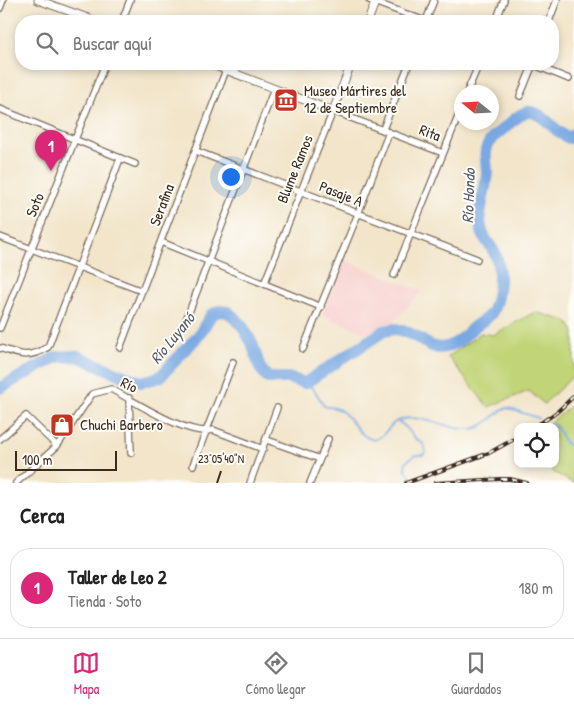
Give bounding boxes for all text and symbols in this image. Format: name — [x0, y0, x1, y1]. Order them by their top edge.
search box — [15, 15, 559, 70]
icon: search — [33, 29, 61, 57]
text: Buscar aquí — [73, 30, 152, 56]
place label: Museo Mártires del 12 de Septiembre — [304, 80, 406, 118]
north arrow — [454, 85, 499, 130]
museum icon: Museo Mártires del 12 de Septiembre — [273, 87, 299, 113]
street label: Rita — [417, 119, 444, 146]
pin: 1 — [35, 130, 67, 171]
street label: Blume Ramos — [271, 131, 318, 206]
your location — [218, 164, 244, 190]
water label: Río Hondo — [456, 167, 480, 224]
street label: Pasaje A — [316, 175, 367, 212]
street label: Serafina — [144, 181, 179, 229]
street label: Soto — [20, 190, 49, 220]
water label: Río Luyanó — [145, 307, 200, 368]
street label: Río — [117, 372, 141, 398]
shop icon: Chuchi Barbero — [49, 412, 75, 438]
place label: Chuchi Barbero — [80, 414, 163, 435]
map controls — [514, 423, 559, 468]
button: locate — [514, 423, 559, 468]
scale bar — [15, 448, 118, 471]
text: 100 m — [22, 450, 52, 469]
text: 23°05'40"N — [198, 450, 244, 467]
text: Cerca — [20, 501, 64, 530]
text: Taller de Leo 2 — [68, 564, 167, 590]
text: 1 — [34, 577, 40, 599]
text: 180 m — [519, 577, 553, 599]
text: Tienda · Soto — [68, 590, 142, 612]
tab: Mapa — [72, 649, 100, 698]
tab: Cómo llegar — [245, 649, 306, 698]
tab: Guardados — [451, 649, 501, 698]

